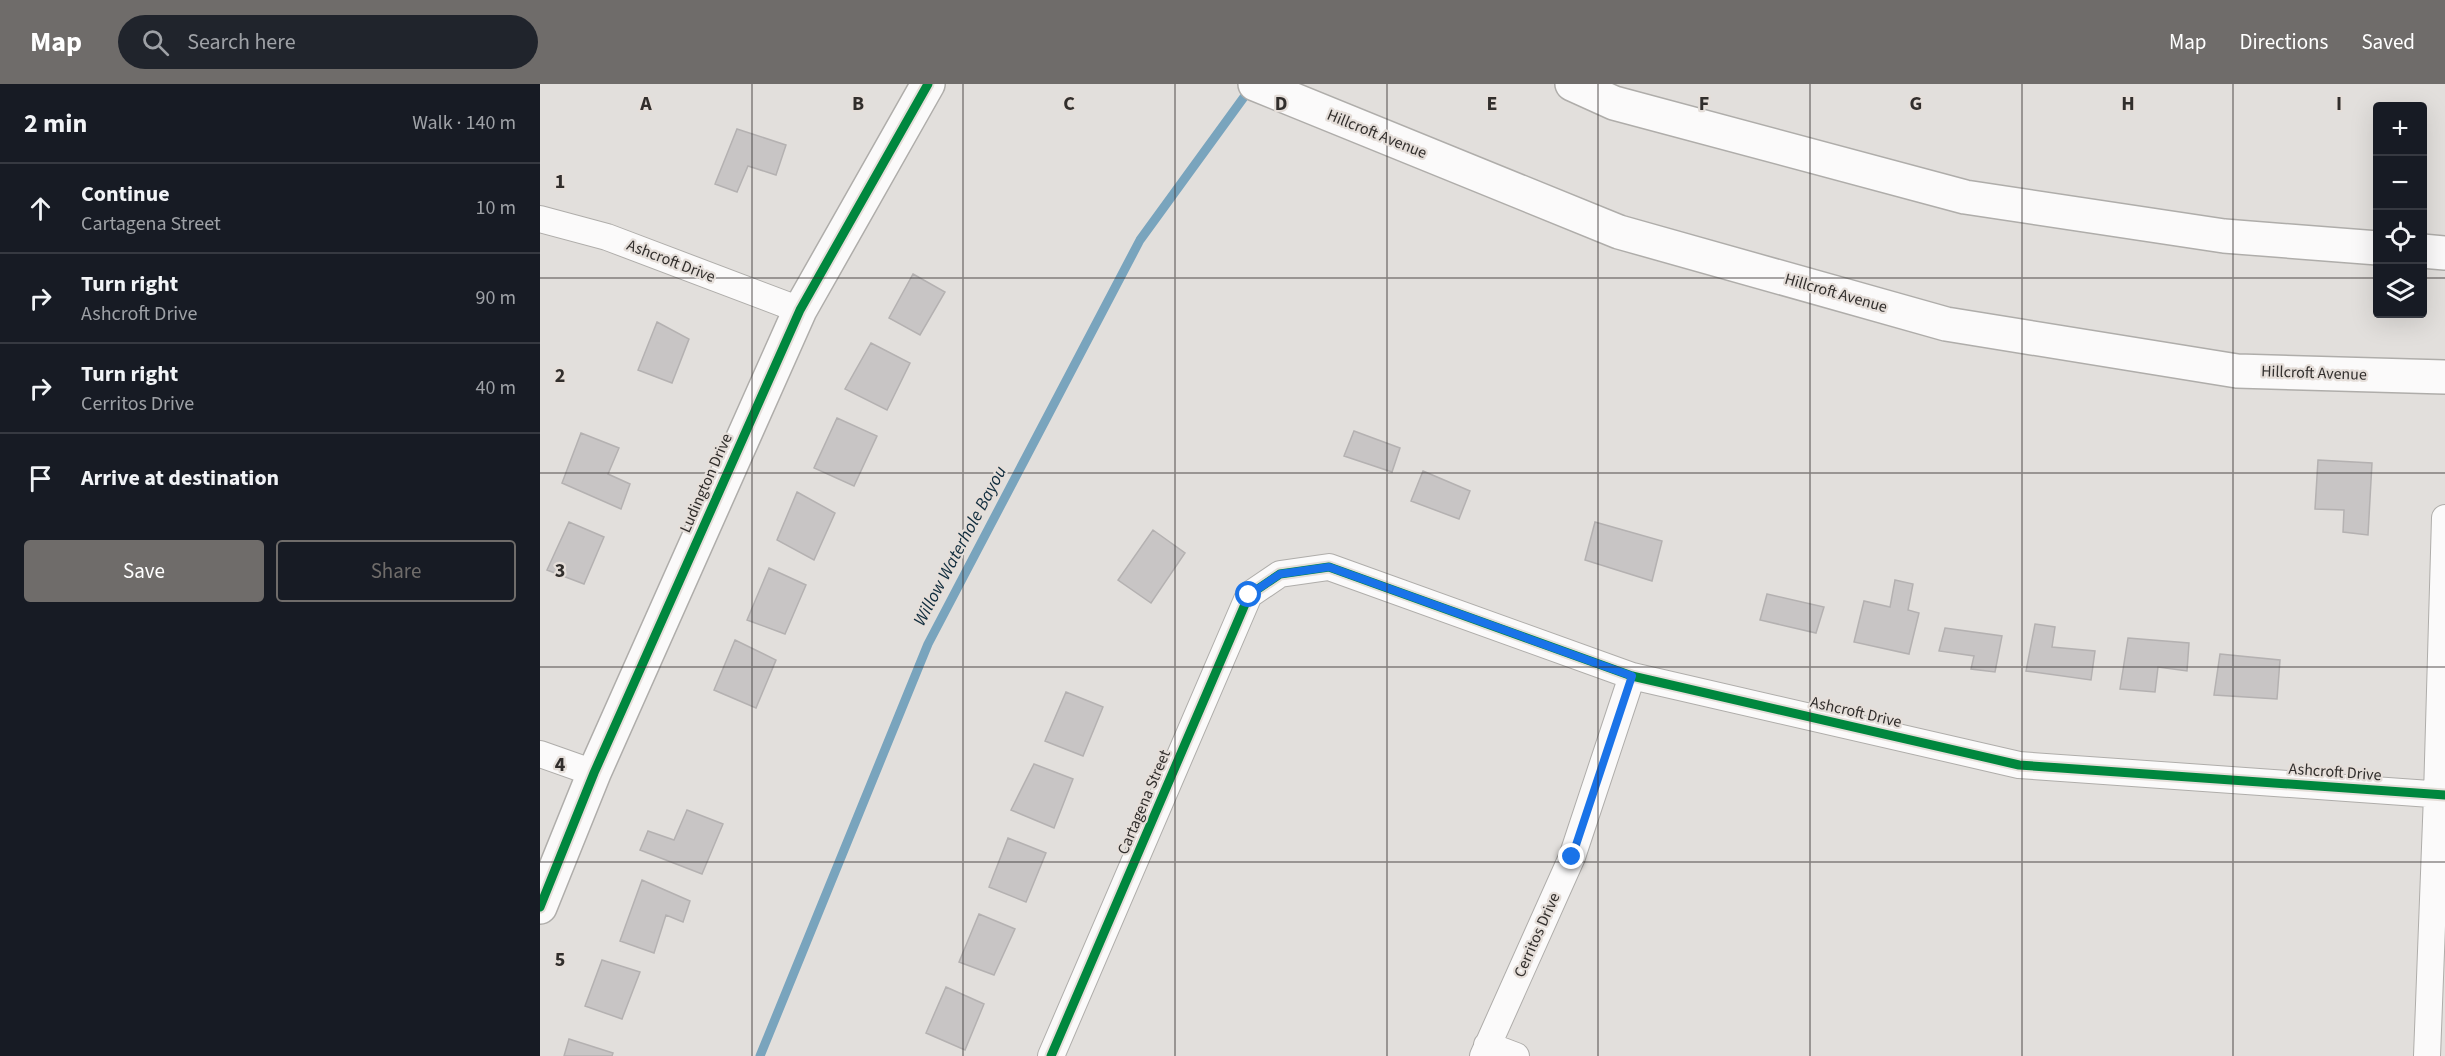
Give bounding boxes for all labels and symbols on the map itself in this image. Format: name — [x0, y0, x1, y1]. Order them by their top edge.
text: A — [639, 90, 652, 118]
text: B — [852, 90, 864, 118]
text: C — [1063, 90, 1075, 118]
text: D — [1275, 90, 1287, 118]
text: E — [1487, 90, 1497, 118]
text: F — [1699, 90, 1709, 118]
text: G — [1910, 90, 1922, 118]
text: H — [2121, 90, 2135, 118]
text: I — [2336, 90, 2342, 118]
street label: Hillcroft Avenue — [1324, 104, 1430, 164]
text: 1 — [555, 168, 565, 196]
street label: Ashcroft Drive — [624, 234, 718, 288]
street label: Hillcroft Avenue — [1782, 268, 1890, 318]
street label: Hillcroft Avenue — [2261, 360, 2367, 386]
text: 2 — [555, 362, 565, 390]
street label: Ludington Drive — [674, 430, 738, 536]
water label: Willow Waterhole Bayou — [907, 462, 1013, 630]
text: 3 — [555, 557, 565, 585]
route start — [1235, 581, 1261, 607]
street label: Ashcroft Drive — [1808, 691, 1904, 733]
street label: Cartagena Street — [1112, 746, 1176, 858]
text: 4 — [555, 751, 566, 779]
street label: Ashcroft Drive — [2288, 758, 2382, 786]
route end — [1558, 843, 1584, 869]
street label: Cerritos Drive — [1509, 889, 1565, 981]
text: 5 — [555, 946, 565, 974]

